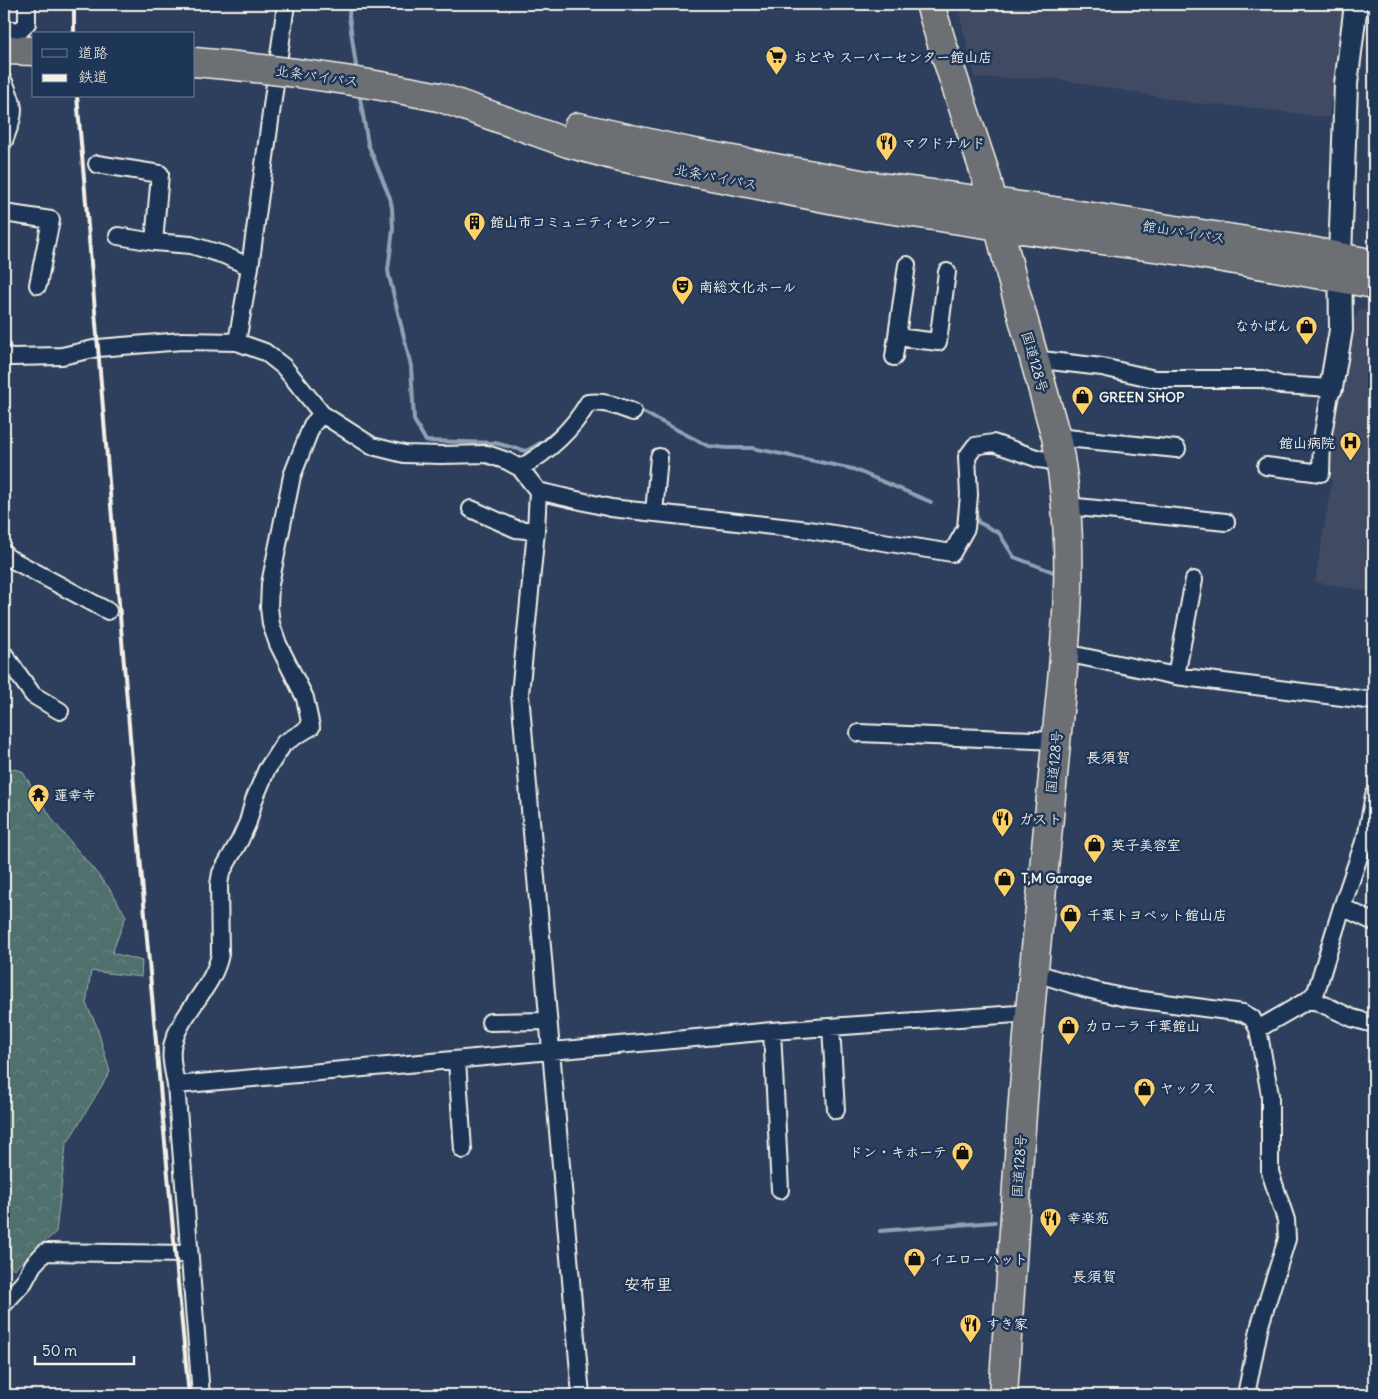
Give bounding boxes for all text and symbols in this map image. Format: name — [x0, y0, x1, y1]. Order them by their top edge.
legend — [32, 32, 195, 98]
text: 道路 — [78, 43, 108, 62]
supermarket icon: おどや スーパーセンター館山店 — [765, 45, 789, 76]
place label: おどや スーパーセンター館山店 — [793, 48, 992, 66]
street label: 北条バイパス — [274, 61, 360, 91]
text: 鉄道 — [78, 67, 108, 86]
restaurant icon: マクドナルド — [874, 131, 898, 162]
place label: マクドナルド — [902, 134, 985, 152]
street label: 北条バイパス — [673, 160, 759, 194]
building icon: 館山市コミュニティセンター — [462, 210, 486, 241]
place label: 館山市コミュニティセンター — [490, 213, 671, 231]
street label: 館山バイパス — [1141, 217, 1227, 247]
theatre icon: 南総文化ホール — [671, 275, 695, 306]
place label: 南総文化ホール — [699, 278, 796, 296]
shop icon: なかぱん — [1295, 314, 1319, 345]
place label: なかぱん — [1235, 317, 1291, 335]
street label: 国道128号 — [1018, 329, 1052, 395]
shop icon: GREEN SHOP — [1071, 385, 1095, 416]
place label: GREEN SHOP — [1099, 388, 1185, 406]
hospital icon: 館山病院 — [1339, 431, 1363, 462]
place label: 館山病院 — [1279, 434, 1335, 452]
street label: 国道128号 — [1042, 730, 1066, 794]
district label: 長須賀 — [1085, 748, 1131, 767]
temple icon: 蓮幸寺 — [26, 783, 50, 814]
place label: 蓮幸寺 — [54, 786, 96, 804]
restaurant icon: ガスト — [991, 807, 1015, 838]
place label: ガスト — [1019, 810, 1062, 828]
shop icon: 英子美容室 — [1083, 833, 1107, 864]
place label: 英子美容室 — [1111, 836, 1181, 854]
shop icon: T,M Garage — [993, 866, 1017, 897]
place label: T,M Garage — [1021, 869, 1093, 887]
shop icon: 千葉トヨペット館山店 — [1059, 903, 1083, 934]
place label: 千葉トヨペット館山店 — [1087, 906, 1227, 924]
shop icon: カローラ 千葉館山 — [1057, 1014, 1081, 1045]
place label: カローラ 千葉館山 — [1085, 1017, 1200, 1035]
shop icon: ヤックス — [1132, 1076, 1156, 1107]
place label: ヤックス — [1160, 1079, 1216, 1097]
street label: 国道128号 — [1008, 1134, 1030, 1198]
shop icon: ドン・キホーテ — [951, 1140, 975, 1171]
place label: ドン・キホーテ — [849, 1143, 947, 1161]
restaurant icon: 幸楽苑 — [1039, 1206, 1063, 1237]
place label: 幸楽苑 — [1067, 1209, 1109, 1227]
shop icon: イエローハット — [902, 1247, 926, 1278]
place label: イエローハット — [930, 1250, 1028, 1268]
district label: 長須賀 — [1071, 1267, 1117, 1286]
district label: 安布里 — [624, 1274, 672, 1294]
restaurant icon: すき家 — [958, 1312, 982, 1343]
place label: すき家 — [986, 1315, 1028, 1333]
scale bar — [35, 1334, 134, 1366]
text: 50 m — [42, 1341, 77, 1360]

